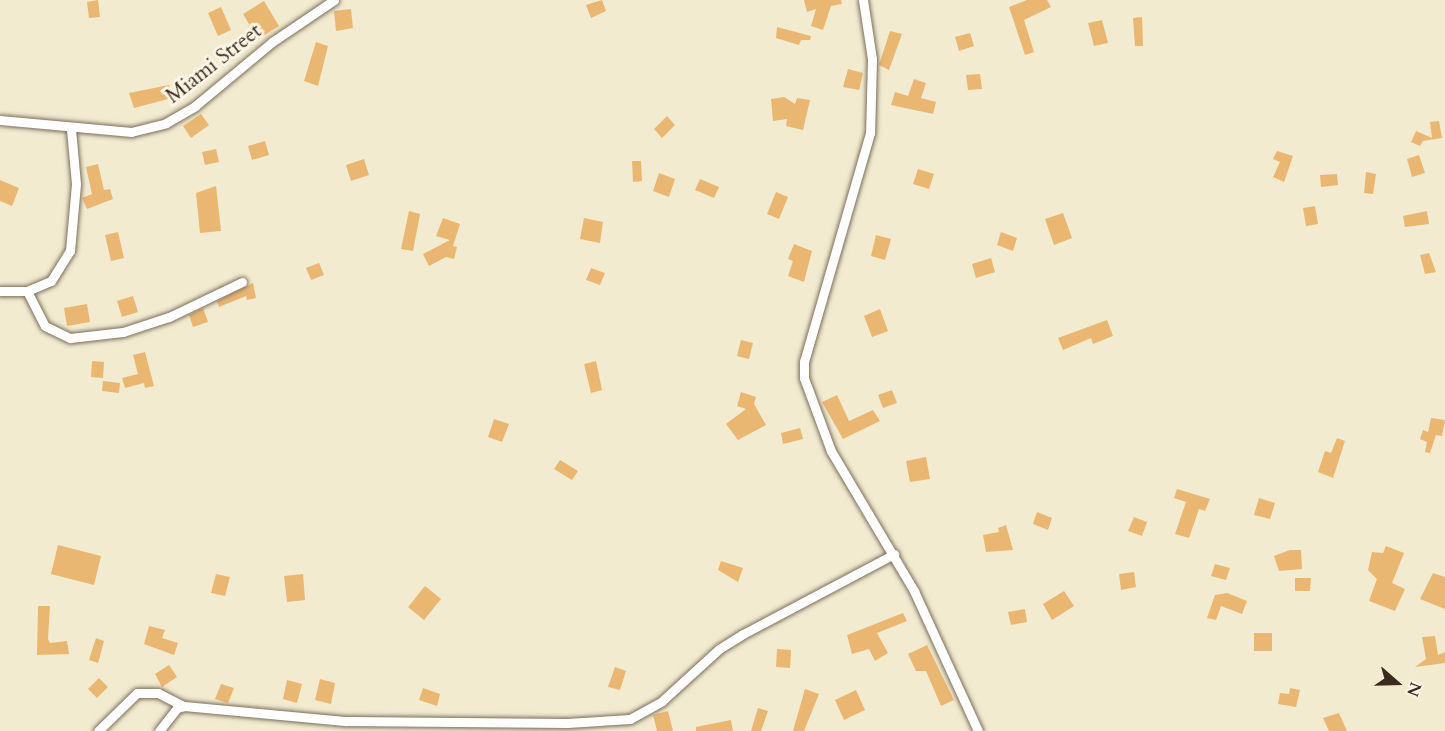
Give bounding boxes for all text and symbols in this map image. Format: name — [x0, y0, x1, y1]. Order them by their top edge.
street label: Miami Street — [161, 19, 267, 109]
north arrow — [1367, 653, 1427, 713]
text: N — [1401, 679, 1427, 699]

